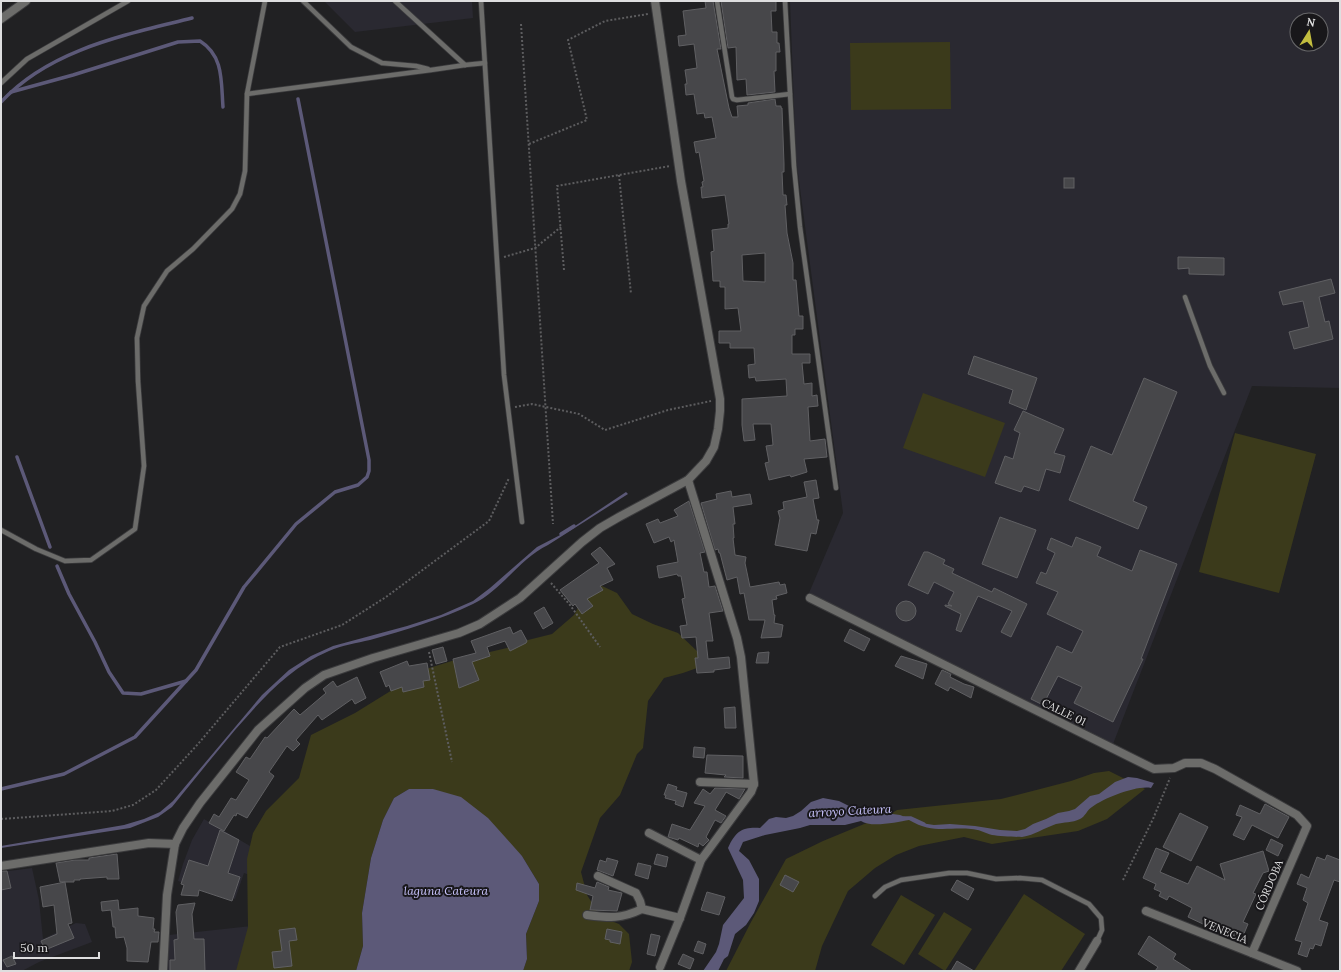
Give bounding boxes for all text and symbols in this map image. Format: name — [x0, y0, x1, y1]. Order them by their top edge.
north arrow — [1289, 12, 1329, 52]
text: N — [1305, 14, 1317, 30]
street label: CALLE 01 — [1039, 695, 1089, 729]
water label: arroyo Cateura — [808, 801, 892, 820]
street label: CÓRDOBA — [1252, 857, 1286, 912]
water label: laguna Cateura — [404, 883, 489, 898]
street label: VENECIA — [1199, 915, 1251, 947]
scale bar — [14, 934, 99, 960]
text: 50 m — [20, 940, 48, 955]

